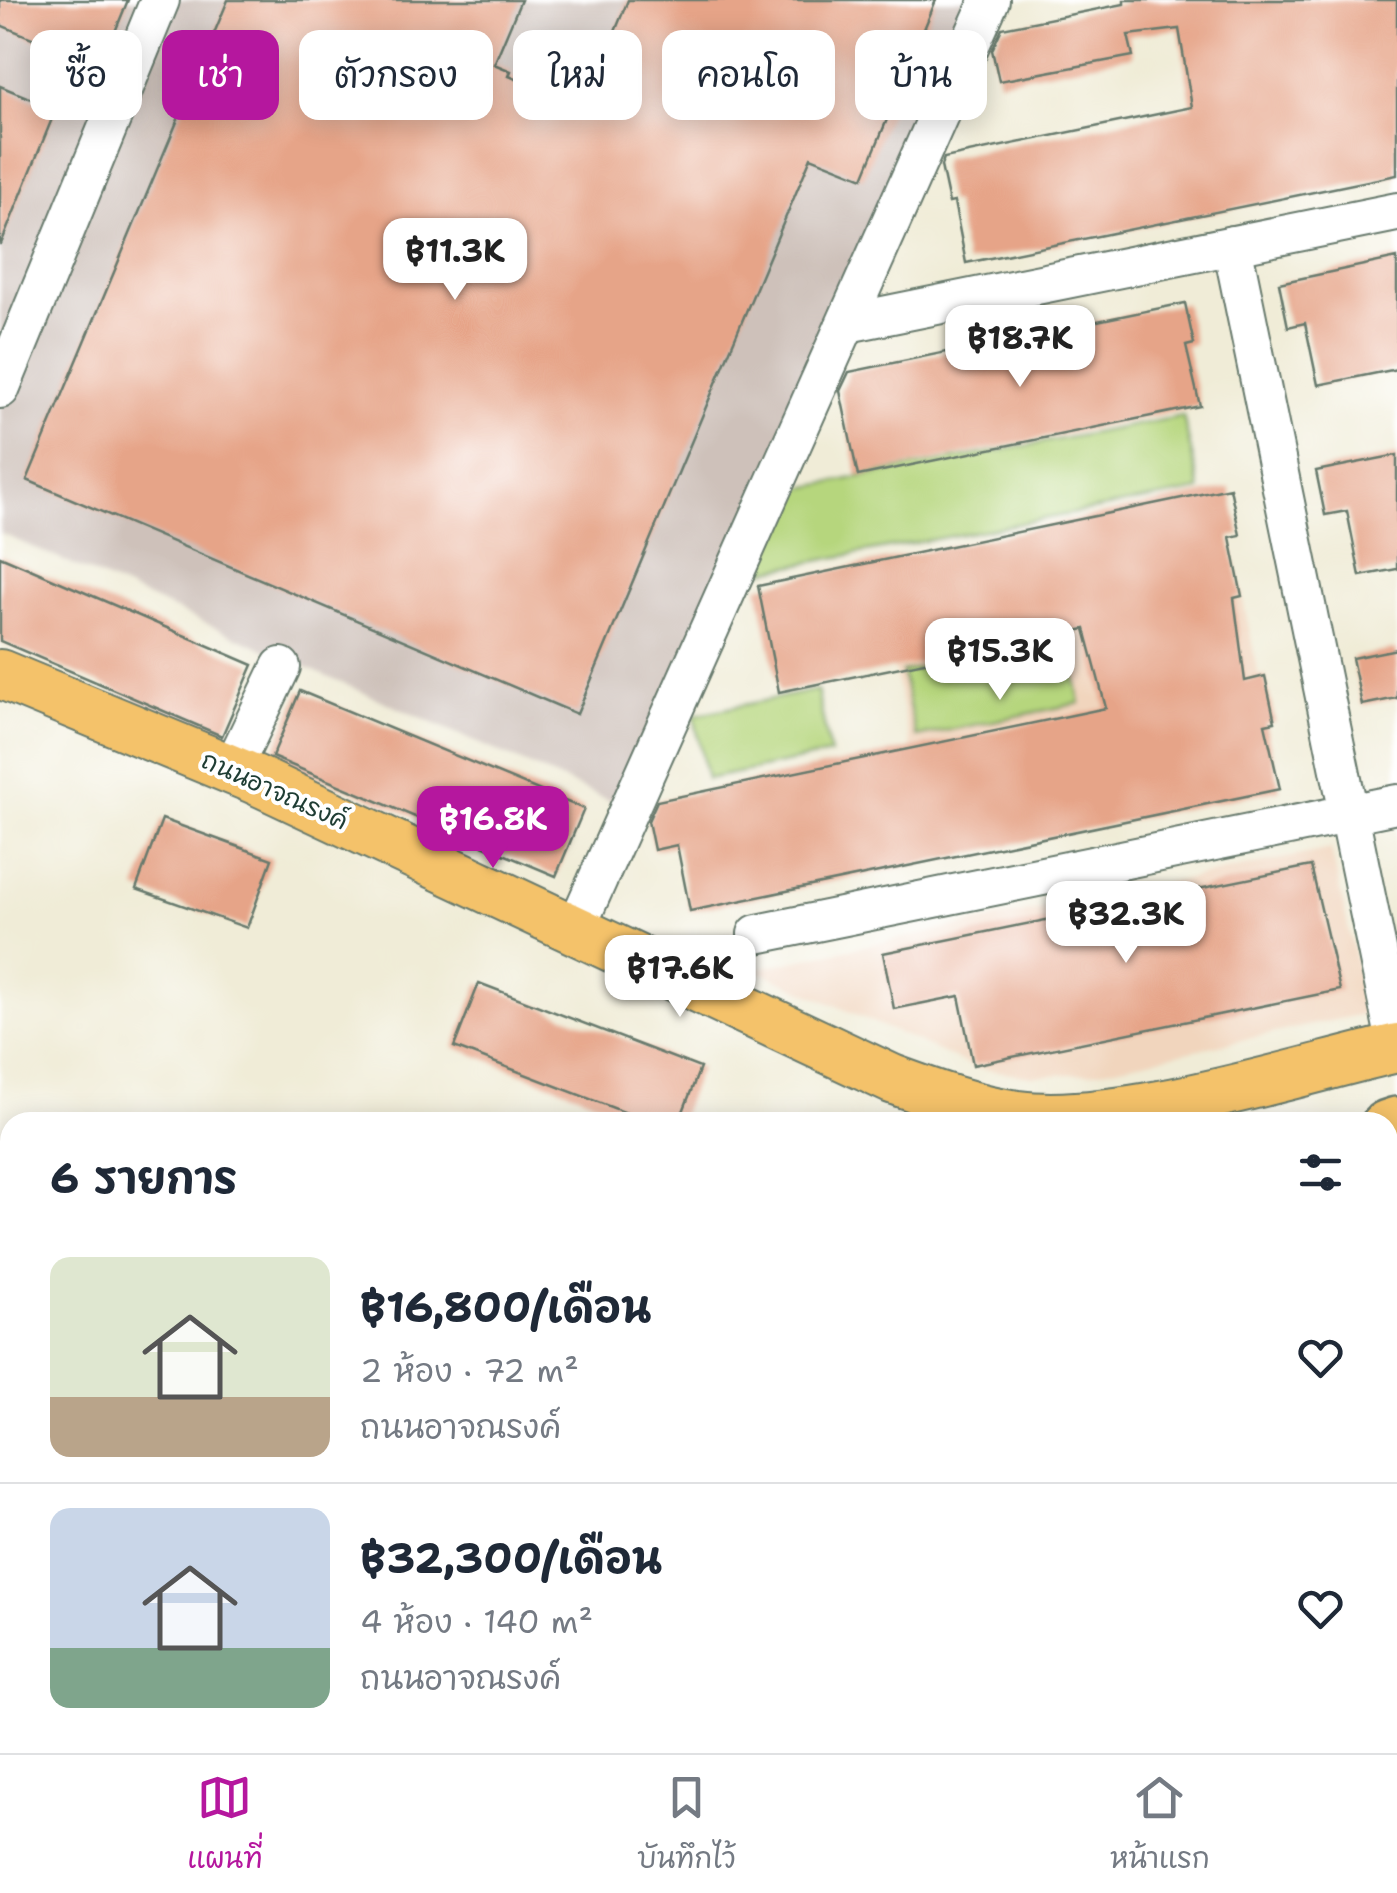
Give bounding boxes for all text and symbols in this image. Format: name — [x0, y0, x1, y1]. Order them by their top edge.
chip: ซื้อ — [30, 30, 142, 120]
chip: เช่า — [162, 30, 279, 120]
chip: ตัวกรอง — [299, 30, 493, 120]
chip: ใหม่ — [513, 30, 642, 120]
chip: คอนโด — [662, 30, 835, 120]
chip: บ้าน — [855, 30, 987, 120]
pin: ฿11.3K — [374, 218, 536, 303]
text: ฿11.3K — [405, 229, 505, 272]
pin: ฿18.7K — [939, 305, 1101, 390]
text: ฿18.7K — [967, 316, 1073, 359]
pin: ฿15.3K — [919, 618, 1081, 703]
text: ฿15.3K — [947, 629, 1053, 672]
street label: ถนนอาจณรงค์ — [196, 743, 354, 837]
pin: ฿16.8K — [412, 786, 574, 871]
text: ฿16.8K — [439, 797, 547, 840]
pin: ฿32.3K — [1045, 881, 1207, 966]
text: ฿32.3K — [1068, 892, 1184, 935]
pin: ฿17.6K — [599, 935, 761, 1020]
text: ฿17.6K — [627, 946, 733, 989]
icon: filters — [1293, 1145, 1348, 1200]
text: 6 รายการ — [50, 1150, 237, 1206]
text: ฿16,800/เดือน — [360, 1279, 651, 1335]
icon: home — [130, 1297, 250, 1417]
icon: heart — [1293, 1330, 1348, 1385]
text: 2 ห้อง · 72 m² — [360, 1349, 579, 1392]
text: ถนนอาจณรงค์ — [360, 1405, 561, 1448]
text: ฿32,300/เดือน — [360, 1530, 662, 1586]
icon: home — [130, 1548, 250, 1668]
icon: heart — [1293, 1581, 1348, 1636]
text: 4 ห้อง · 140 m² — [360, 1600, 593, 1643]
text: ถนนอาจณรงค์ — [360, 1656, 561, 1699]
tab: แผนที่ — [187, 1770, 263, 1879]
tab: บันทึกไว้ — [637, 1770, 736, 1879]
tab: หน้าแรก — [1110, 1770, 1210, 1879]

